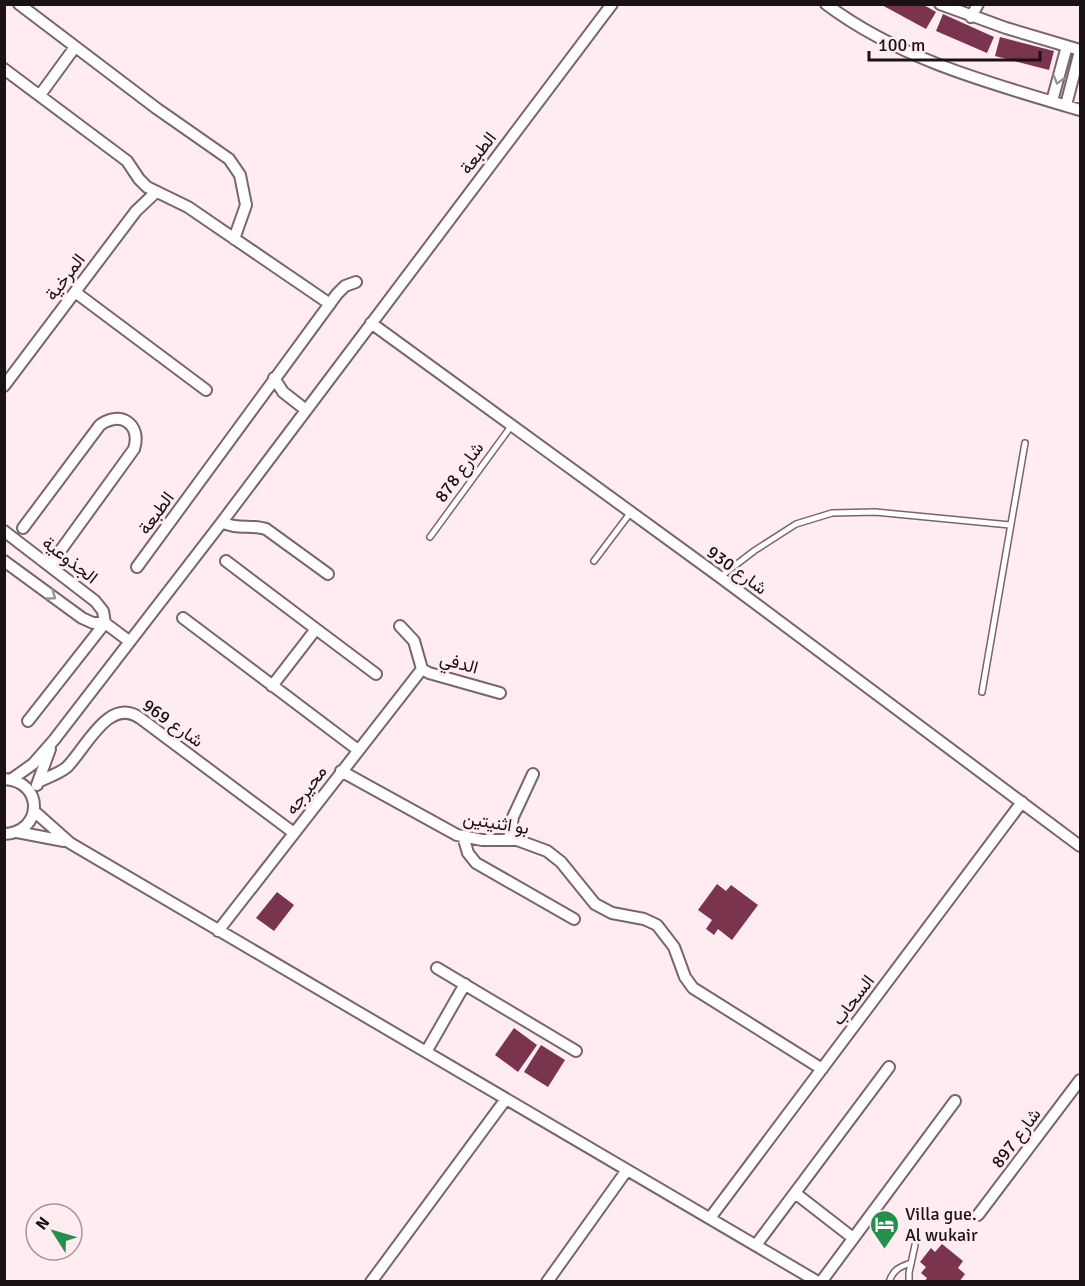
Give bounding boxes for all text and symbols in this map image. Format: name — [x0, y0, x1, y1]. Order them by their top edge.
scale bar — [869, 24, 1040, 62]
text: 100 m — [878, 34, 925, 56]
one-way arrow — [1053, 74, 1065, 85]
street label: الطبعة — [455, 127, 501, 179]
street label: المرخية — [40, 249, 90, 305]
street label: شارع 878 — [430, 437, 489, 507]
street label: الطبعة — [133, 487, 179, 539]
street label: الجذوعية — [38, 531, 102, 589]
street label: شارع 930 — [702, 541, 772, 600]
one-way arrow — [45, 589, 56, 600]
street label: الدفي — [436, 647, 481, 683]
street label: شارع 969 — [138, 694, 208, 753]
street label: محيرجه — [280, 761, 332, 819]
street label: بو اثنيتين — [461, 807, 531, 839]
street label: السحاب — [827, 971, 879, 1029]
street label: شارع 897 — [986, 1104, 1046, 1173]
north arrow — [24, 1202, 84, 1262]
place label: Villa gue. Al wukair — [905, 1203, 978, 1246]
hotel icon: Villa gue. Al wukair — [868, 1208, 900, 1250]
text: N — [31, 1213, 54, 1234]

